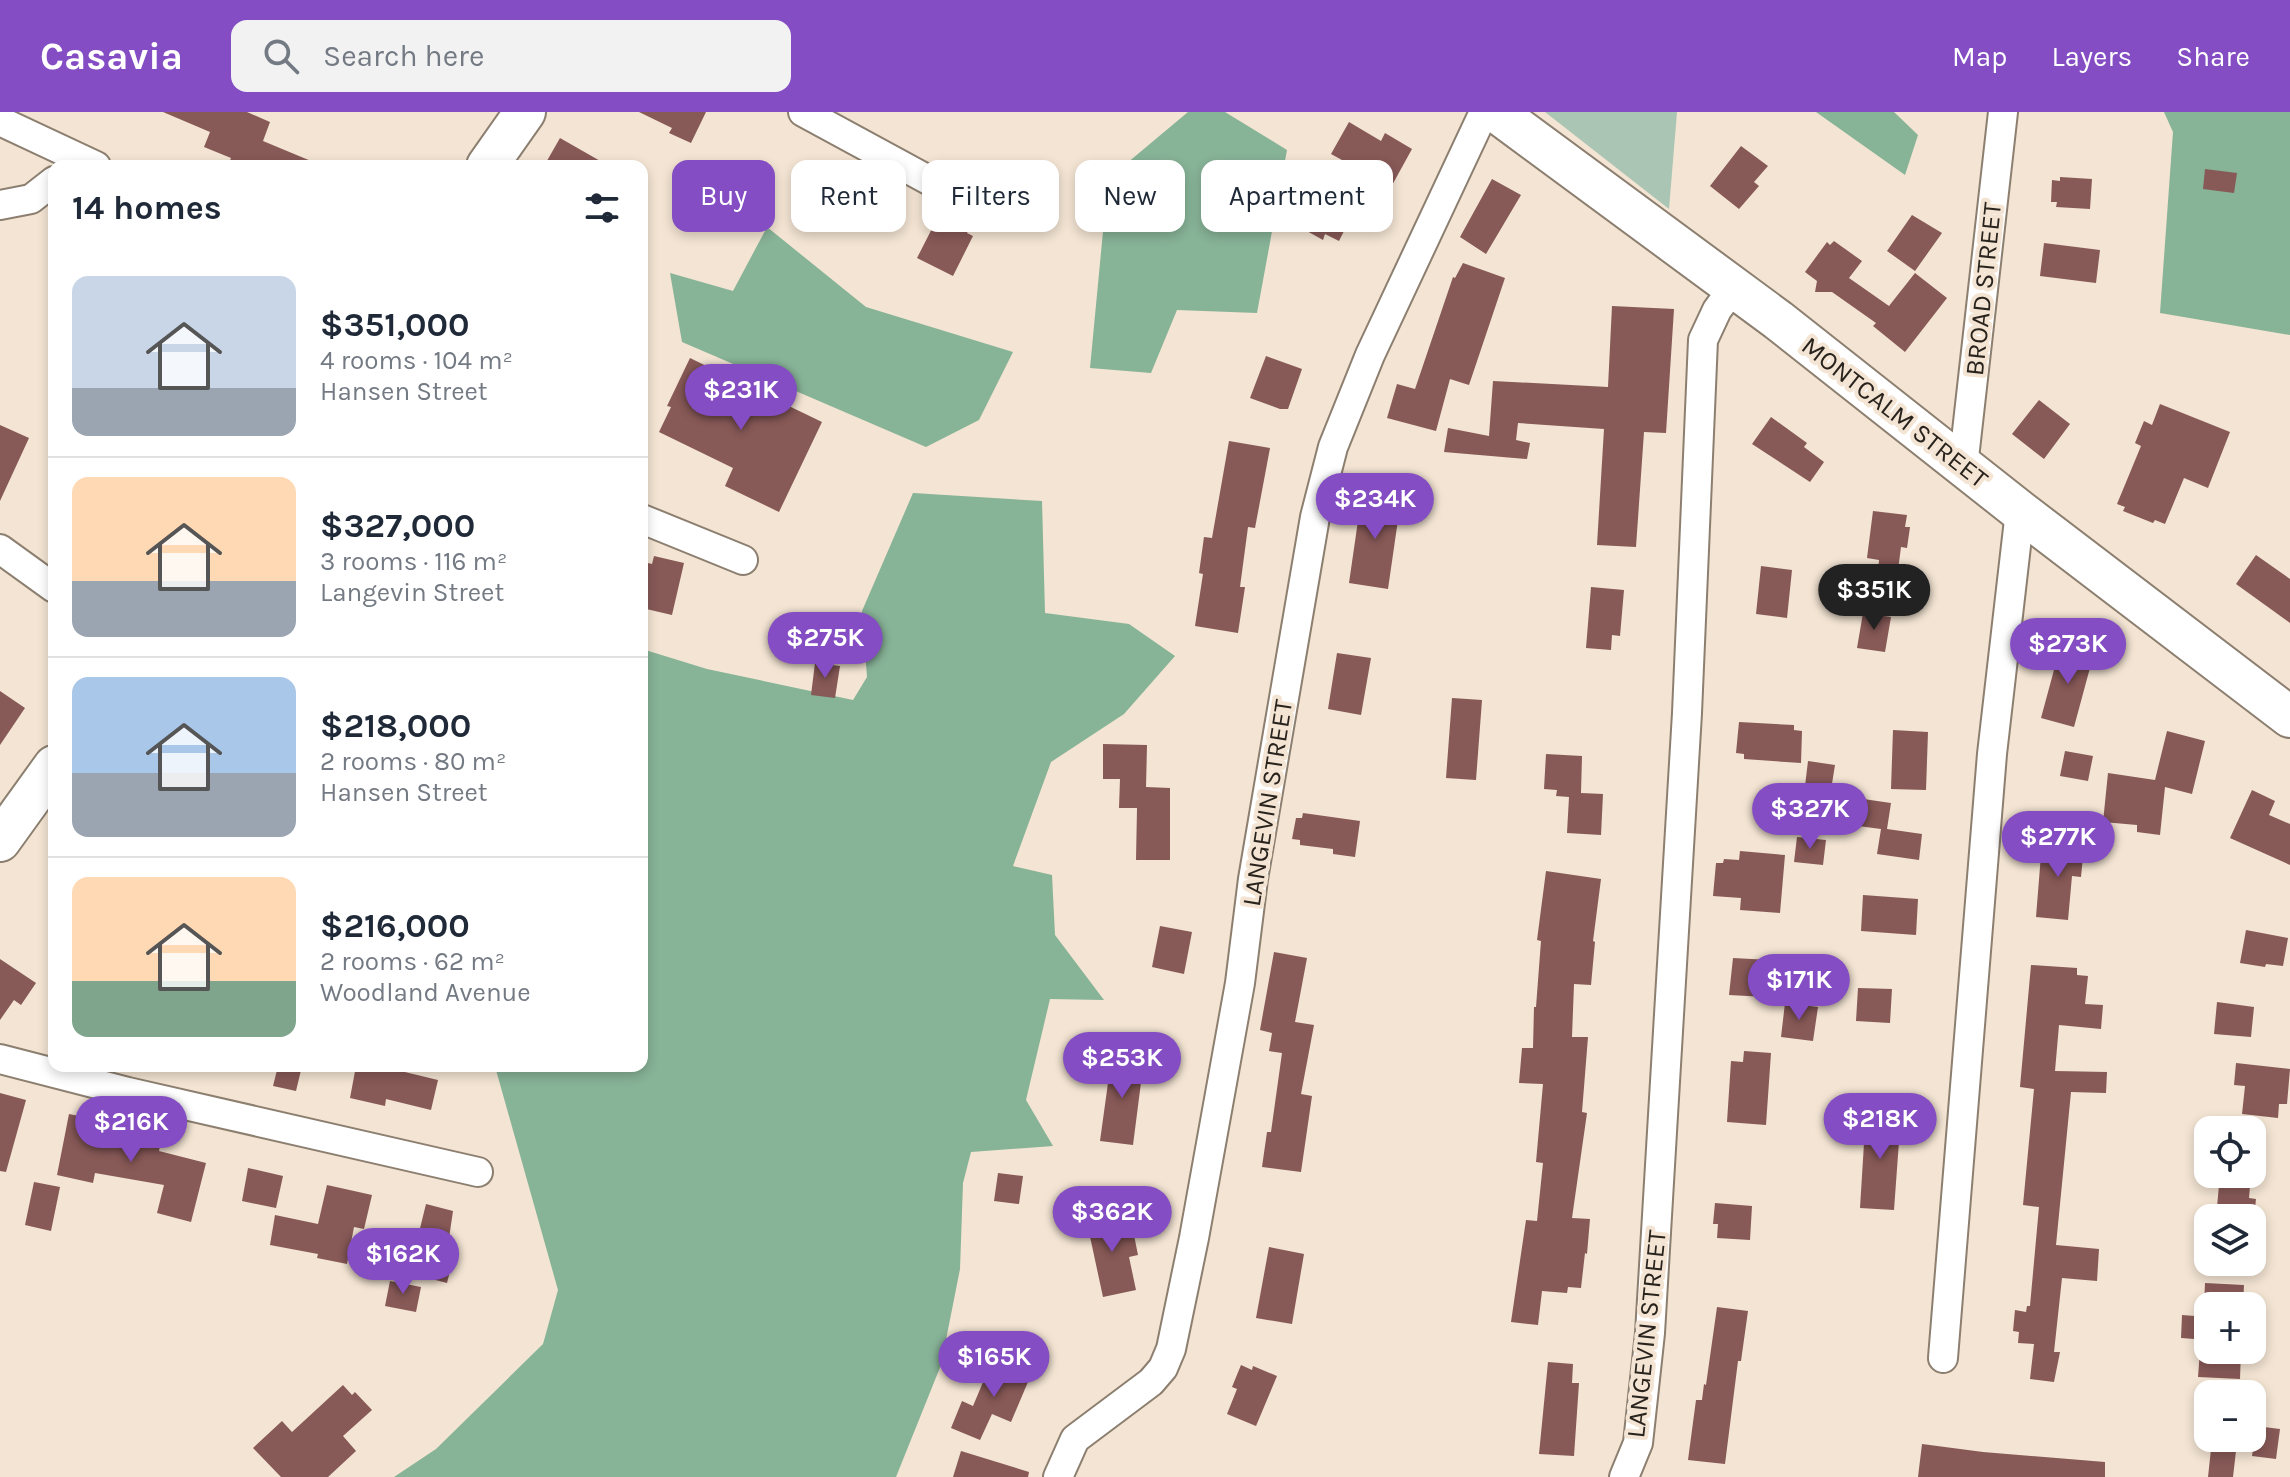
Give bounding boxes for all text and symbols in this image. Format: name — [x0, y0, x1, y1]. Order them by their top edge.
search box — [231, 20, 791, 92]
text: Casavia — [40, 34, 183, 79]
icon: search — [259, 34, 303, 78]
text: Search here — [323, 38, 484, 74]
text: Map — [1952, 40, 2007, 73]
text: Layers — [2051, 40, 2132, 73]
text: Share — [2176, 40, 2250, 73]
chip: Buy — [672, 160, 775, 232]
chip: Rent — [791, 160, 906, 232]
chip: Filters — [922, 160, 1059, 232]
chip: New — [1075, 160, 1185, 232]
chip: Apartment — [1201, 160, 1393, 232]
icon: filters — [580, 186, 624, 230]
text: 14 homes — [72, 188, 222, 228]
street label: BROAD STREET — [1959, 201, 2008, 377]
text: $351,000 — [320, 305, 470, 345]
icon: home — [136, 308, 232, 404]
street label: MONTCALM STREET — [1795, 330, 1994, 495]
text: 4 rooms · 104 m² — [320, 345, 513, 376]
pin: $231K — [685, 364, 797, 432]
text: $231K — [703, 374, 779, 405]
text: Hansen Street — [320, 376, 488, 407]
pin: $234K — [1319, 473, 1431, 541]
text: $234K — [1334, 483, 1416, 514]
text: $327,000 — [320, 506, 475, 546]
icon: home — [136, 509, 232, 605]
text: 3 rooms · 116 m² — [320, 546, 507, 577]
pin: $351K — [1818, 564, 1930, 632]
text: $351K — [1836, 574, 1912, 605]
text: Langevin Street — [320, 577, 504, 608]
pin: $275K — [769, 612, 881, 680]
pin: $273K — [2012, 618, 2124, 686]
text: $275K — [786, 622, 864, 653]
text: $273K — [2028, 628, 2108, 659]
street label: LANGEVIN STREET — [1236, 697, 1299, 909]
text: $218,000 — [320, 706, 471, 746]
icon: home — [136, 709, 232, 805]
text: 2 rooms · 80 m² — [320, 746, 506, 777]
text: Hansen Street — [320, 777, 488, 808]
pin: $327K — [1754, 783, 1866, 851]
text: $327K — [1770, 793, 1850, 824]
pin: $277K — [2002, 811, 2114, 879]
text: $277K — [2020, 821, 2096, 852]
text: $216,000 — [320, 906, 470, 946]
icon: home — [136, 909, 232, 1005]
text: 2 rooms · 62 m² — [320, 946, 505, 977]
pin: $171K — [1743, 954, 1855, 1022]
text: $171K — [1766, 964, 1832, 995]
text: Woodland Avenue — [320, 977, 531, 1008]
pin: $253K — [1066, 1032, 1178, 1100]
text: $253K — [1081, 1042, 1163, 1073]
pin: $218K — [1824, 1093, 1936, 1161]
pin: $216K — [75, 1096, 187, 1164]
text: $218K — [1842, 1103, 1918, 1134]
text: $216K — [93, 1106, 169, 1137]
map controls — [2194, 1116, 2266, 1452]
button: locate — [2194, 1116, 2266, 1188]
pin: $362K — [1056, 1186, 1168, 1254]
text: $362K — [1071, 1196, 1153, 1227]
button: layers — [2194, 1204, 2266, 1276]
pin: $162K — [347, 1228, 459, 1296]
street label: LANGEVIN STREET — [1620, 1229, 1673, 1440]
text: $162K — [365, 1238, 441, 1269]
button: + — [2194, 1292, 2266, 1364]
pin: $165K — [938, 1331, 1050, 1399]
text: $165K — [956, 1341, 1032, 1372]
button: − — [2194, 1380, 2266, 1452]

